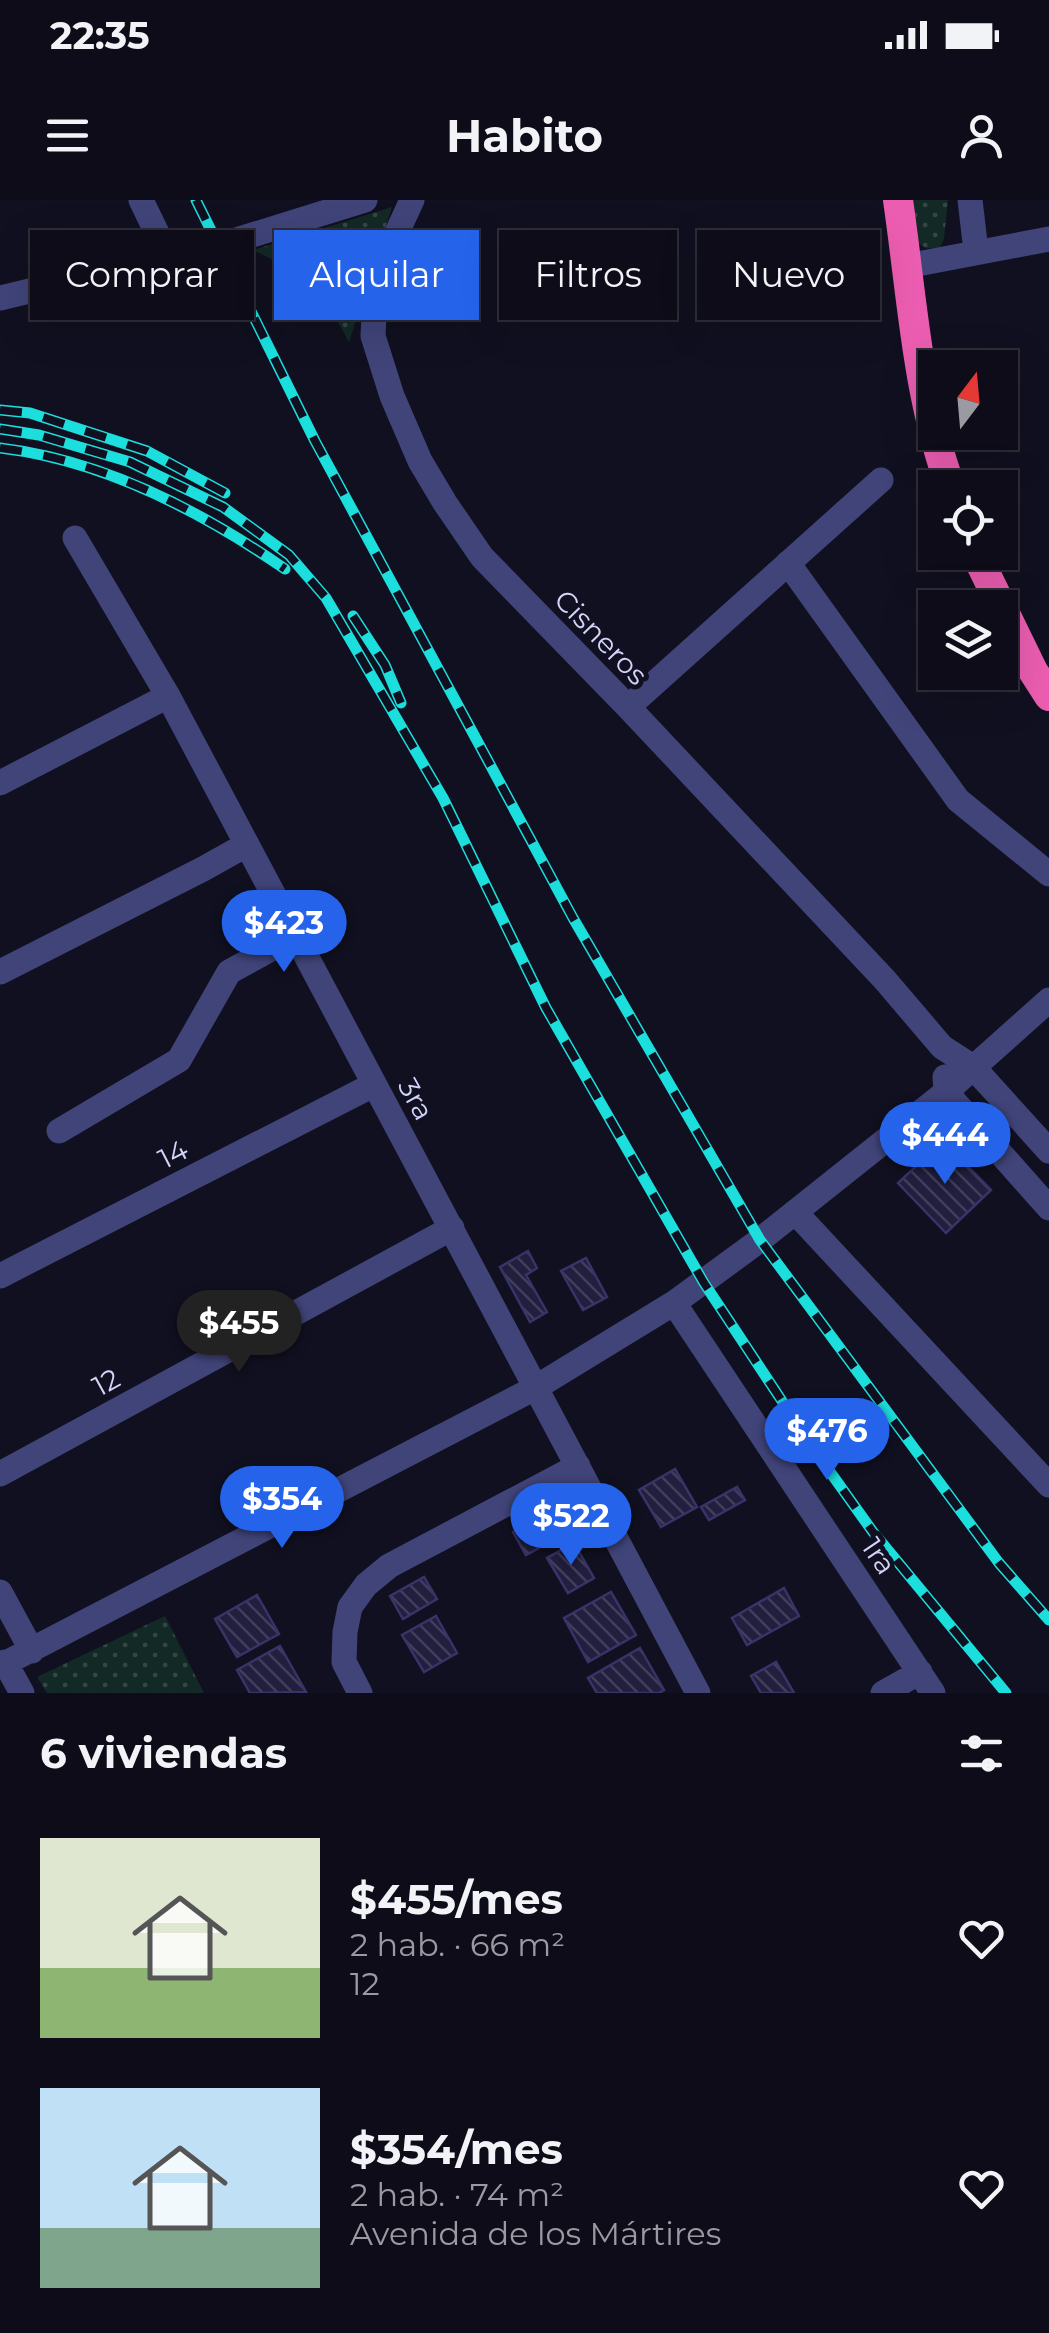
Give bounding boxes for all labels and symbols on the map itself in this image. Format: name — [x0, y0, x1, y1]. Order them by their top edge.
north arrow — [918, 350, 1018, 450]
street label: Cisneros — [547, 582, 655, 692]
pin: $423 — [225, 890, 343, 975]
street label: 3ra — [391, 1072, 441, 1126]
pin: $444 — [886, 1102, 1004, 1187]
street label: 14 — [153, 1132, 194, 1176]
pin: $455 — [180, 1290, 298, 1375]
street label: 12 — [86, 1361, 126, 1403]
pin: $476 — [768, 1398, 886, 1483]
pin: $354 — [223, 1466, 341, 1551]
pin: $522 — [512, 1483, 630, 1568]
street label: 1ra — [855, 1531, 903, 1581]

